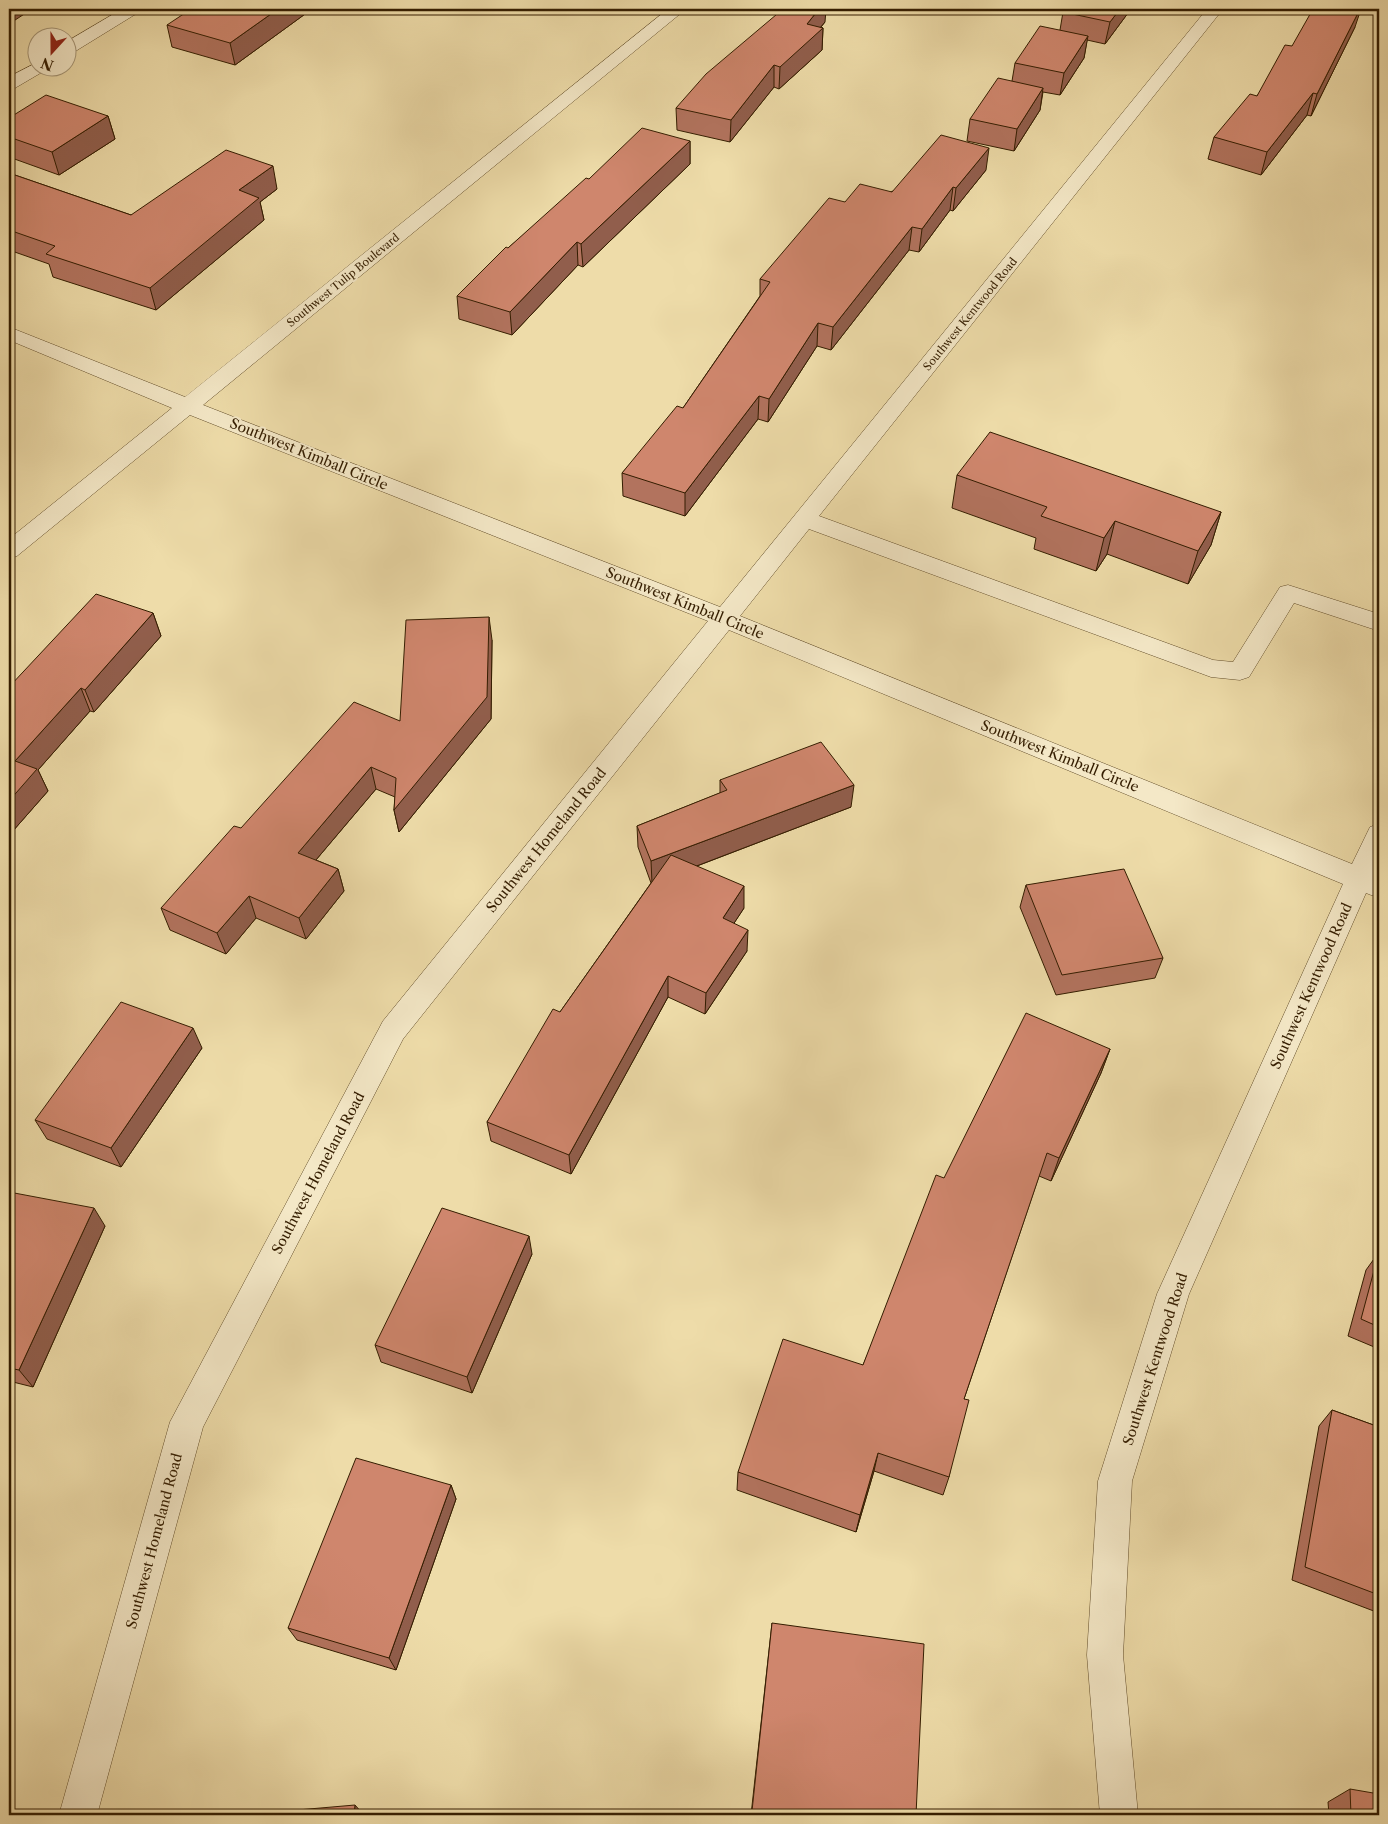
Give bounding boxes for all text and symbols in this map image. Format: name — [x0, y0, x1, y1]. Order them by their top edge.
north arrow — [28, 28, 78, 78]
text: N — [38, 54, 56, 75]
street label: Southwest Tulip Boulevard — [284, 230, 402, 330]
street label: Southwest Kentwood Road — [920, 254, 1020, 373]
street label: Southwest Kimball Circle — [227, 414, 391, 494]
street label: Southwest Kimball Circle — [603, 563, 767, 643]
street label: Southwest Kimball Circle — [978, 716, 1142, 796]
street label: Southwest Homeland Road — [482, 764, 610, 916]
street label: Southwest Kentwood Road — [1266, 900, 1356, 1072]
street label: Southwest Homeland Road — [268, 1088, 369, 1257]
street label: Southwest Kentwood Road — [1119, 1270, 1192, 1447]
street label: Southwest Homeland Road — [122, 1451, 186, 1631]

